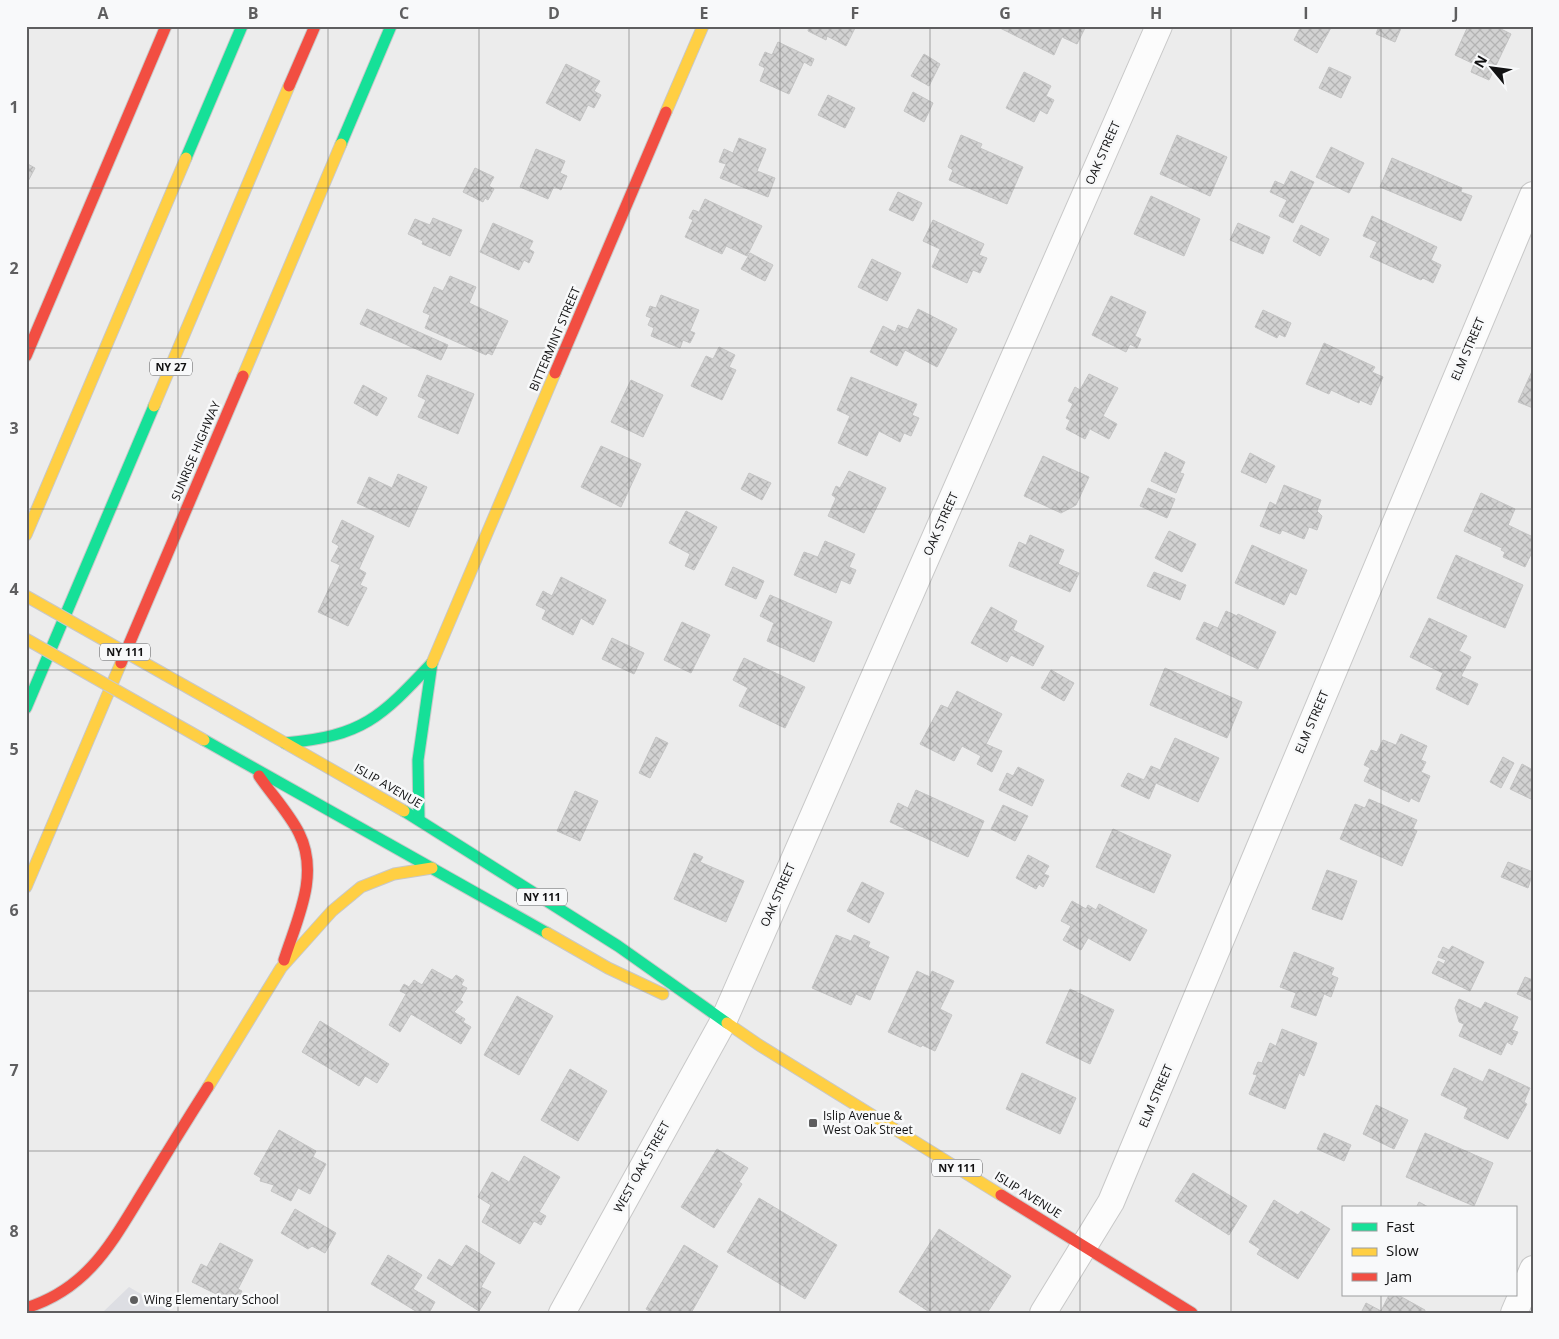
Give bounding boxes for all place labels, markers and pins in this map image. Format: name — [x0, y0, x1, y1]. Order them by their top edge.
place label: Islip Avenue & West Oak Street — [823, 1107, 913, 1138]
marker: Islip Avenue & West Oak Street — [807, 1117, 819, 1129]
place label: Wing Elementary School — [144, 1291, 279, 1308]
marker: Wing Elementary School — [128, 1294, 140, 1306]

